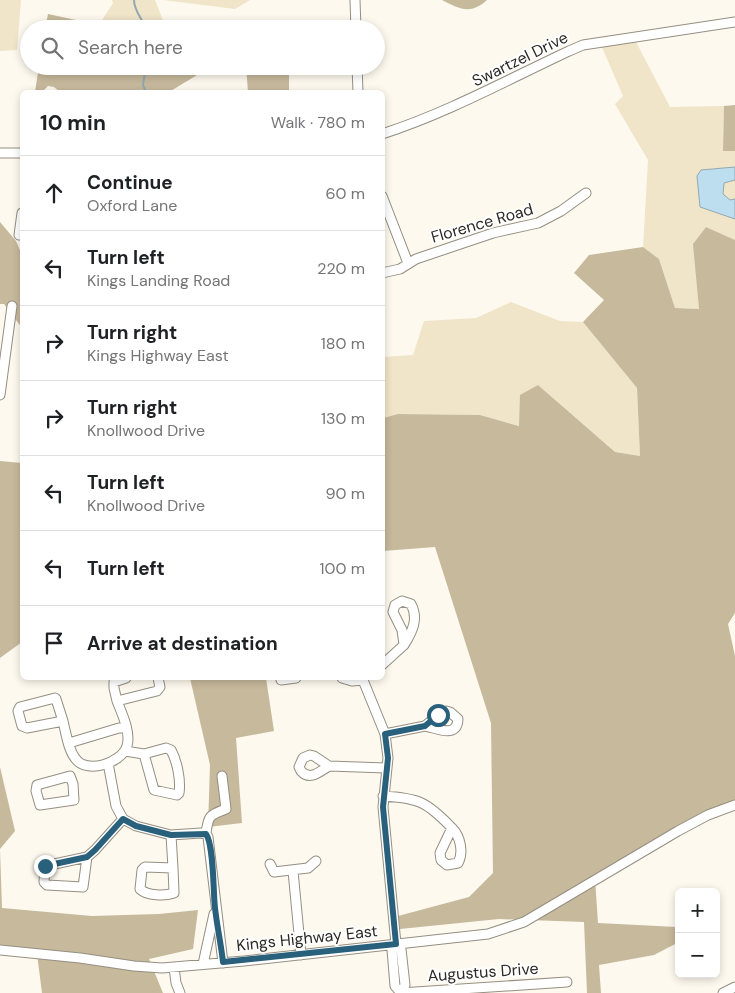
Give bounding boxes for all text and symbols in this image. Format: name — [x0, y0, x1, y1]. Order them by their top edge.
search box — [20, 20, 385, 75]
street label: Swartzel Drive — [469, 27, 571, 91]
icon: search — [38, 34, 66, 62]
text: Search here — [78, 35, 183, 60]
text: 10 min — [40, 109, 106, 137]
text: Walk · 780 m — [271, 112, 365, 133]
text: Continue — [87, 170, 173, 195]
icon: ahead — [40, 179, 68, 207]
text: 60 m — [325, 183, 365, 204]
text: Oxford Lane — [87, 195, 177, 216]
street label: Florence Road — [429, 198, 535, 248]
text: Turn left — [87, 245, 165, 270]
icon: left — [40, 254, 68, 282]
text: 220 m — [317, 258, 365, 279]
text: Kings Landing Road — [87, 270, 230, 291]
text: Turn right — [87, 320, 177, 345]
icon: right — [40, 329, 68, 357]
text: 180 m — [321, 333, 365, 354]
text: Kings Highway East — [87, 345, 229, 366]
text: Turn right — [87, 395, 177, 420]
icon: right — [40, 404, 68, 432]
text: 130 m — [321, 408, 365, 429]
text: Knollwood Drive — [87, 420, 205, 441]
text: Turn left — [87, 470, 165, 495]
icon: left — [40, 479, 68, 507]
text: 90 m — [325, 483, 365, 504]
text: Knollwood Drive — [87, 495, 205, 516]
icon: left — [40, 554, 68, 582]
text: Turn left — [87, 556, 165, 581]
text: 100 m — [320, 558, 365, 579]
icon: arrive — [40, 629, 68, 657]
text: Arrive at destination — [87, 631, 278, 656]
route start — [427, 704, 450, 727]
route end — [34, 855, 57, 878]
map controls — [675, 888, 720, 978]
button: + — [675, 888, 720, 933]
street label: Kings Highway East — [235, 920, 379, 956]
button: − — [675, 933, 720, 978]
street label: Augustus Drive — [427, 958, 539, 986]

